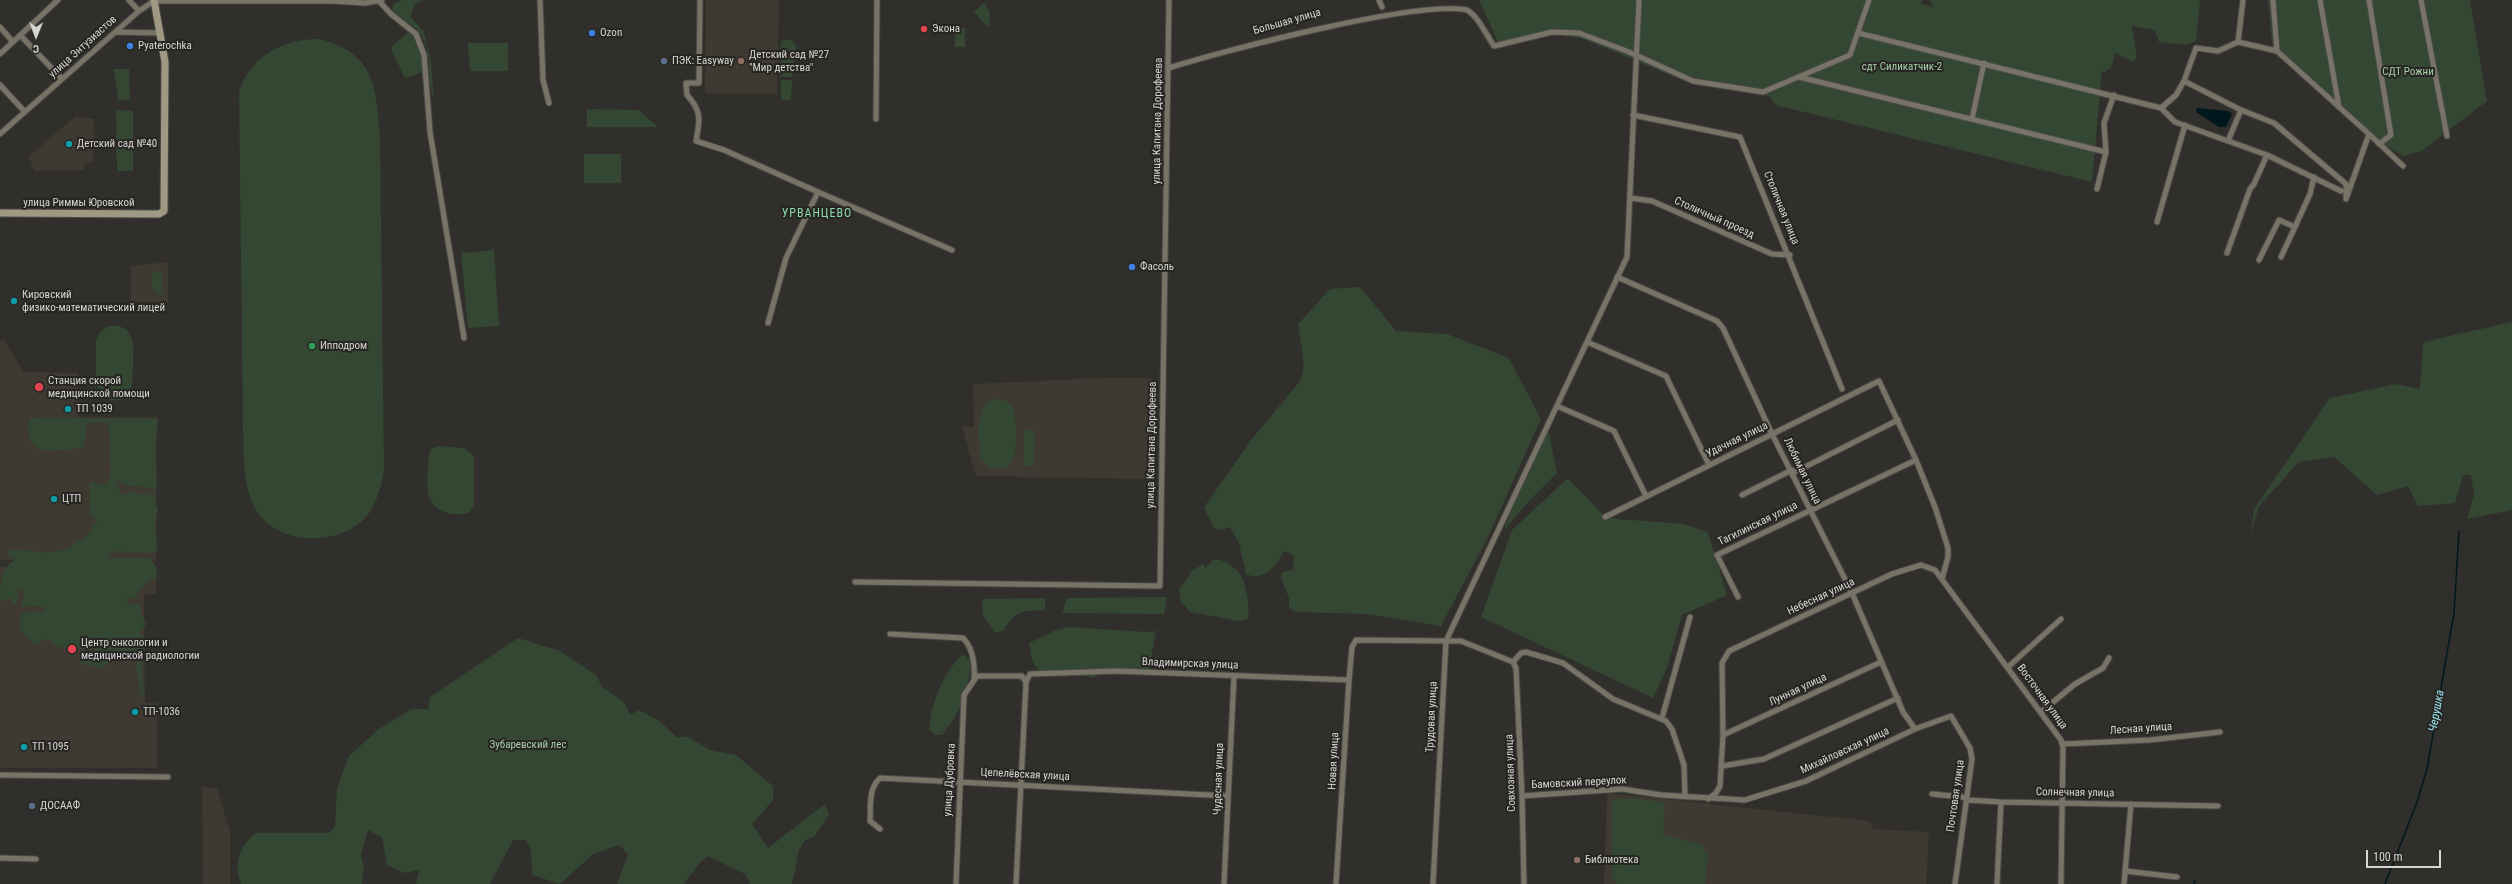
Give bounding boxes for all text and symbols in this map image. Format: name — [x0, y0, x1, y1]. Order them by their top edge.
street label: Большая улица — [1252, 6, 1322, 38]
street label: улица Энтузиастов — [46, 13, 120, 81]
north arrow — [16, 16, 56, 56]
place label: Экона — [932, 22, 960, 36]
marker: Экона — [919, 24, 929, 34]
place label: Ozon — [600, 26, 622, 40]
marker: Ozon — [587, 28, 597, 38]
place label: Pyaterochka — [138, 39, 192, 53]
marker: Pyaterochka — [125, 41, 135, 51]
text: С — [33, 42, 39, 55]
place label: Детский сад №27 "Мир детства" — [749, 48, 829, 74]
place label: ПЭК: Easyway — [672, 54, 734, 68]
marker: ПЭК: Easyway — [659, 56, 669, 66]
marker: Детский сад №27 "Мир детства" — [736, 56, 746, 66]
street label: улица Капитана Дорофеева — [1150, 57, 1166, 185]
park label: сдт Силикатчик-2 — [1862, 60, 1942, 74]
park label: СДТ Рожни — [2382, 65, 2434, 79]
place label: Детский сад №40 — [77, 137, 157, 151]
marker: Детский сад №40 — [64, 139, 74, 149]
street label: Столичная улица — [1760, 169, 1802, 247]
street label: Столичный проезд — [1672, 194, 1756, 242]
street label: улица Риммы Юровской — [23, 196, 135, 210]
district label: УРВАНЦЕВО — [782, 207, 852, 221]
place label: Фасоль — [1140, 260, 1174, 274]
marker: Фасоль — [1127, 262, 1137, 272]
place label: Кировский физико-математический лицей — [22, 288, 165, 314]
marker: Кировский физико-математический лицей — [9, 296, 19, 306]
place label: Ипподром — [320, 339, 367, 353]
marker: Ипподром — [307, 341, 317, 351]
place label: Станция скорой медицинской помощи — [48, 374, 150, 400]
marker: Станция скорой медицинской помощи — [33, 381, 45, 393]
street label: улица Капитана Дорофеева — [1144, 381, 1160, 509]
place label: ТП 1039 — [76, 402, 113, 416]
marker: ТП 1039 — [63, 404, 73, 414]
street label: Удачная улица — [1704, 419, 1770, 461]
street label: Любимая улица — [1780, 436, 1824, 506]
place label: ЦТП — [62, 492, 81, 506]
marker: ЦТП — [49, 494, 59, 504]
street label: Тагилинская улица — [1716, 499, 1800, 549]
street label: Небесная улица — [1785, 576, 1857, 618]
place label: Центр онкологии и медицинской радиологии — [81, 636, 200, 662]
marker: Центр онкологии и медицинской радиологии — [66, 643, 78, 655]
street label: Владимирская улица — [1141, 656, 1239, 672]
street label: Восточная улица — [2014, 662, 2070, 732]
street label: Лунная улица — [1767, 671, 1829, 709]
street label: Трудовая улица — [1424, 681, 1440, 753]
water label: Черушка — [2426, 689, 2448, 733]
place label: ТП-1036 — [143, 705, 180, 719]
marker: ТП-1036 — [130, 707, 140, 717]
street label: Лесная улица — [2109, 720, 2173, 738]
street label: Михайловская улица — [1799, 725, 1891, 777]
street label: Новая улица — [1326, 732, 1342, 790]
street label: Совхозная улица — [1503, 734, 1519, 812]
park label: Зубаревский лес — [490, 738, 566, 752]
place label: ТП 1095 — [32, 740, 69, 754]
marker: ТП 1095 — [19, 742, 29, 752]
street label: улица Дубровка — [941, 743, 959, 817]
street label: Чудесная улица — [1211, 743, 1227, 815]
street label: Почтовая улица — [1944, 759, 1968, 833]
street label: Цепелёвская улица — [980, 766, 1070, 784]
street label: Бамовский переулок — [1531, 774, 1627, 792]
street label: Солнечная улица — [2036, 786, 2114, 800]
place label: ДОСААФ — [40, 799, 80, 813]
marker: ДОСААФ — [27, 801, 37, 811]
scale bar — [2368, 842, 2443, 868]
text: 100 m — [2373, 850, 2403, 864]
place label: Библиотека — [1585, 853, 1639, 867]
marker: Библиотека — [1572, 855, 1582, 865]

